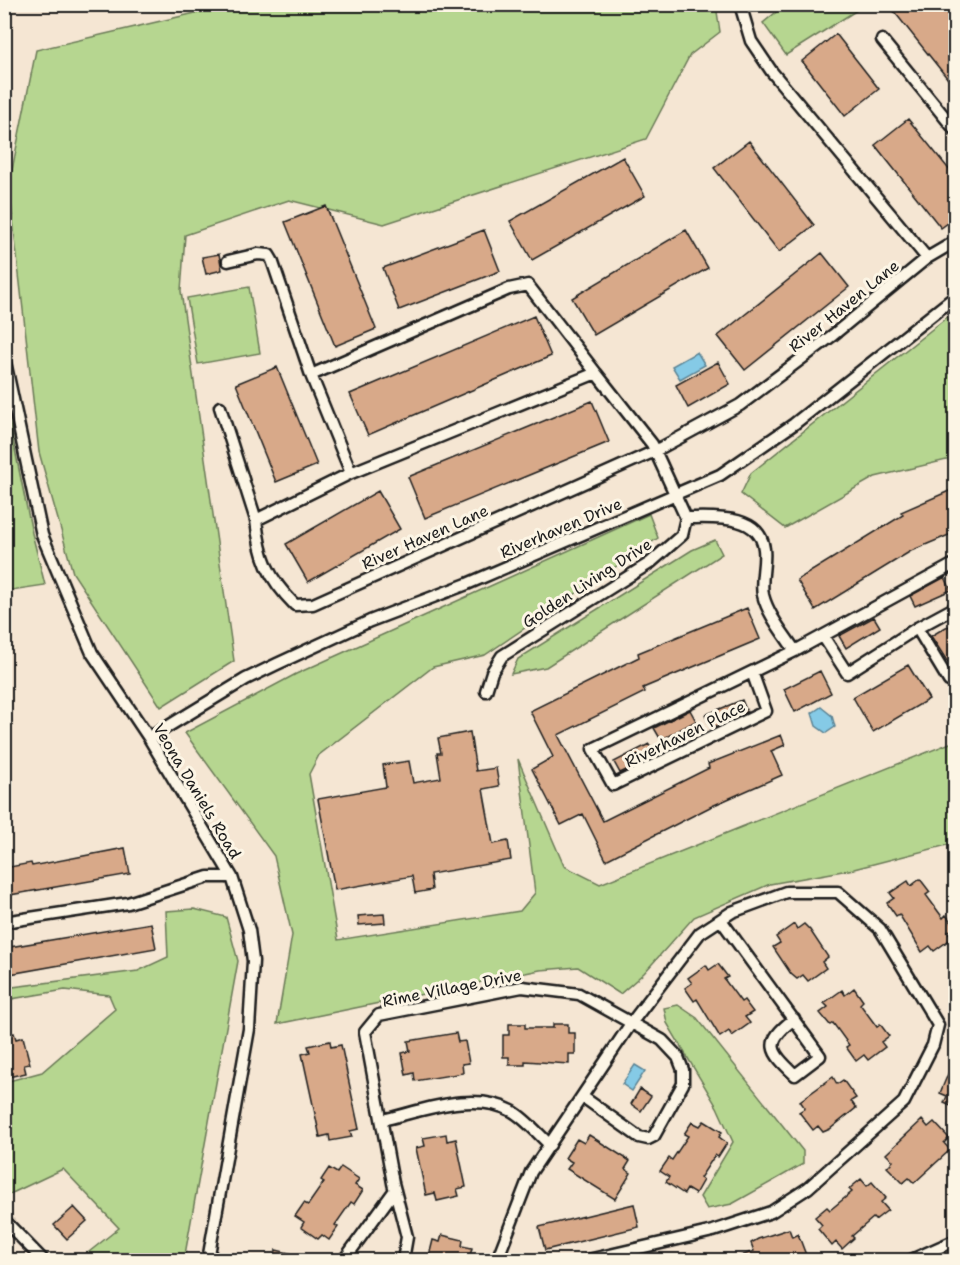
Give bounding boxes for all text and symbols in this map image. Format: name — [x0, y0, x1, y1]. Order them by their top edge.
street label: River Haven Lane — [784, 255, 904, 357]
street label: Riverhaven Drive — [497, 493, 625, 563]
street label: River Haven Lane — [359, 500, 491, 574]
street label: Golden Living Drive — [518, 533, 656, 633]
street label: Riverhaven Place — [621, 696, 749, 772]
street label: Veona Daniels Road — [148, 719, 246, 863]
street label: Rime Village Drive — [381, 964, 523, 1012]

